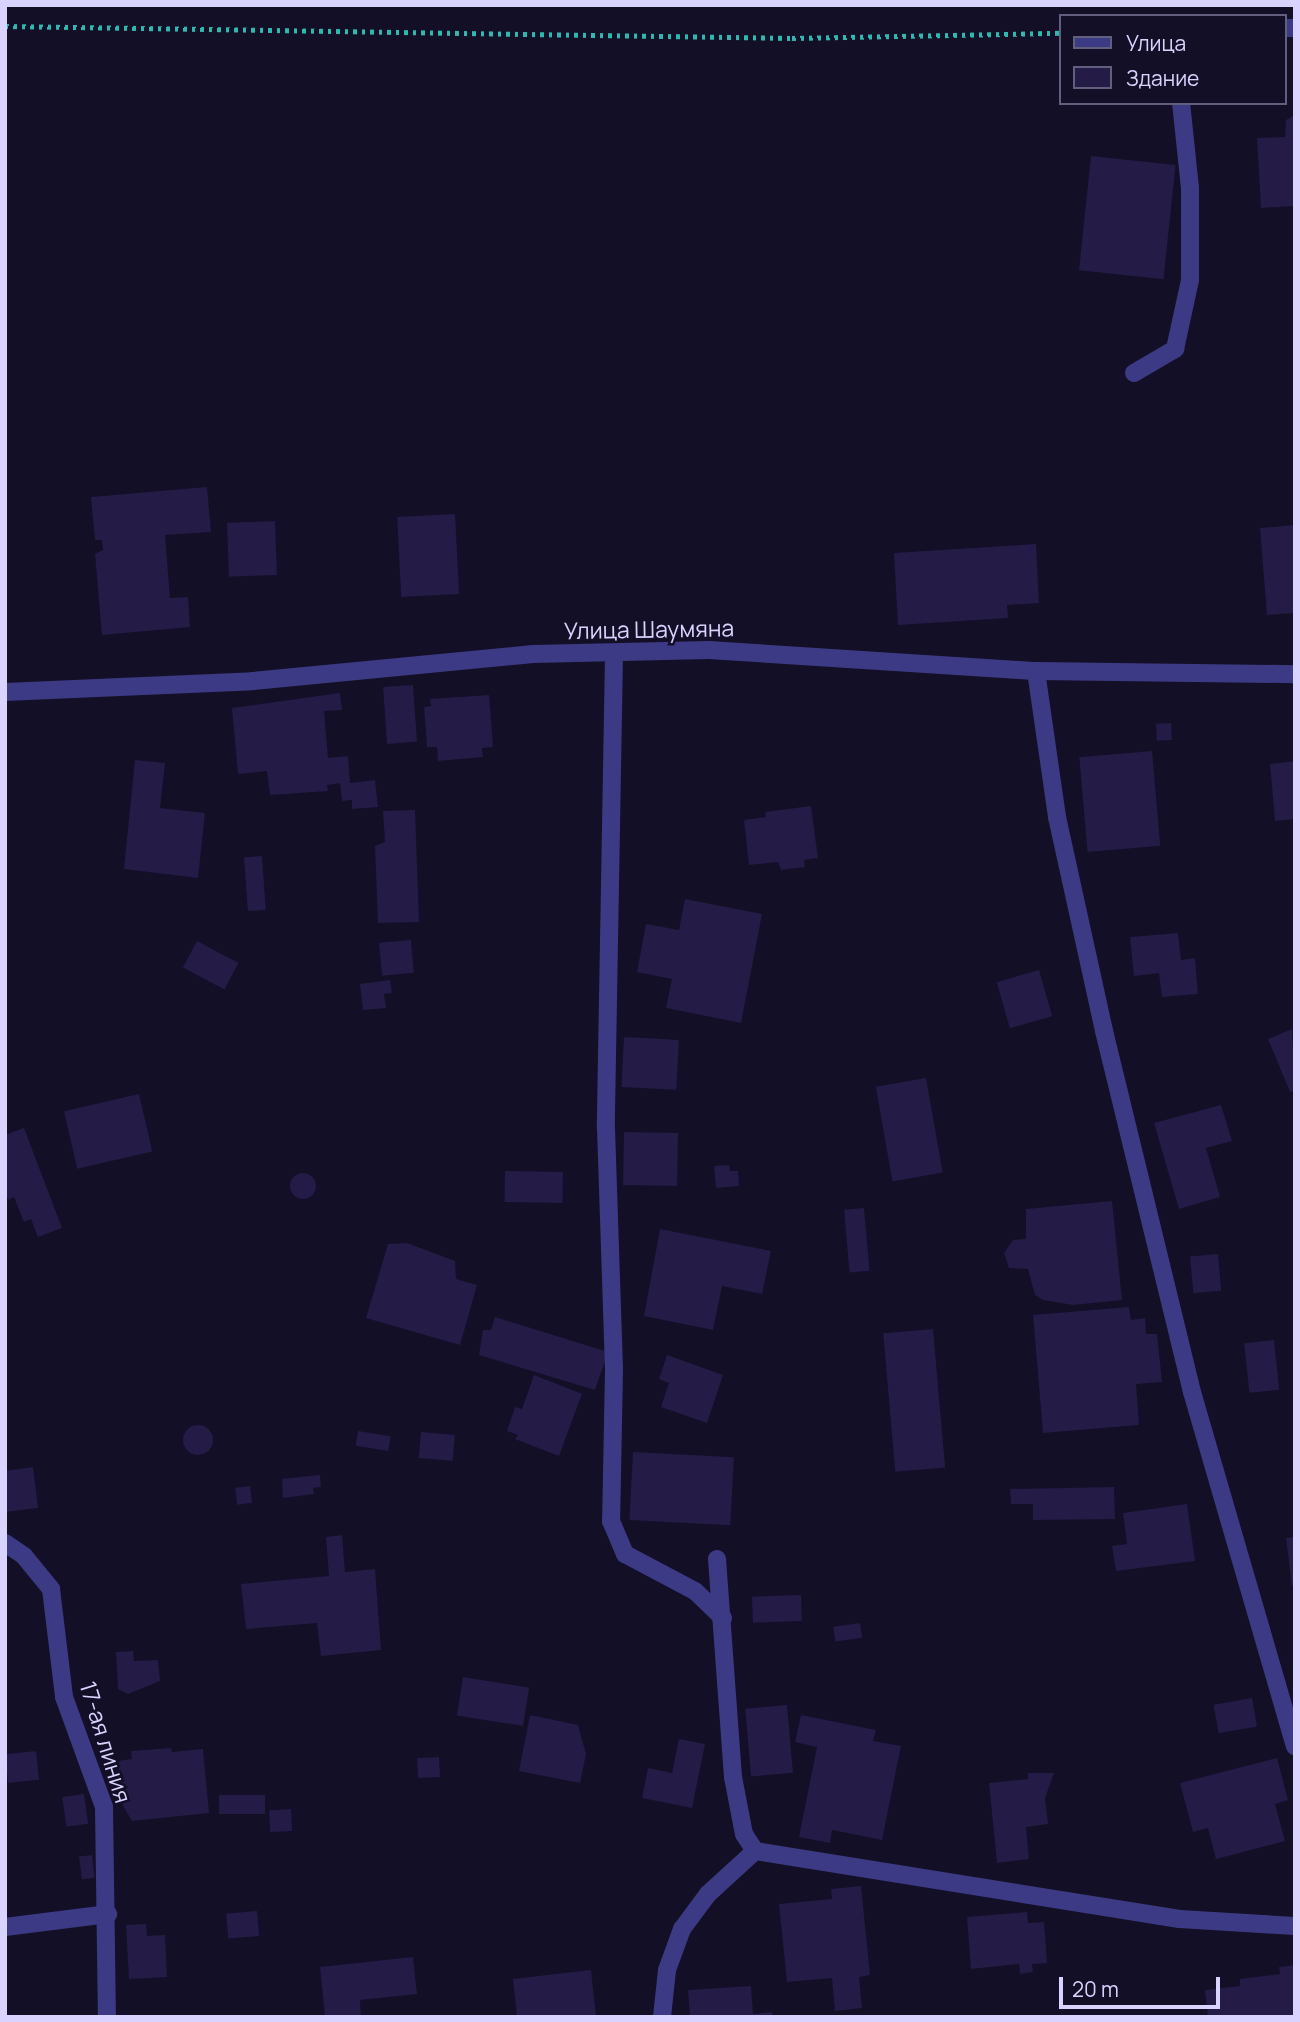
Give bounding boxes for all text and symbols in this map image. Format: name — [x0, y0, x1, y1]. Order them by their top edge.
legend — [1058, 14, 1286, 105]
text: Улица — [1126, 29, 1186, 57]
text: Здание — [1126, 64, 1199, 92]
street label: Улица Шаумяна — [564, 614, 734, 644]
street label: 17-ая линия — [74, 1678, 138, 1806]
scale bar — [1062, 1962, 1223, 2006]
text: 20 m — [1072, 1975, 1119, 2003]

